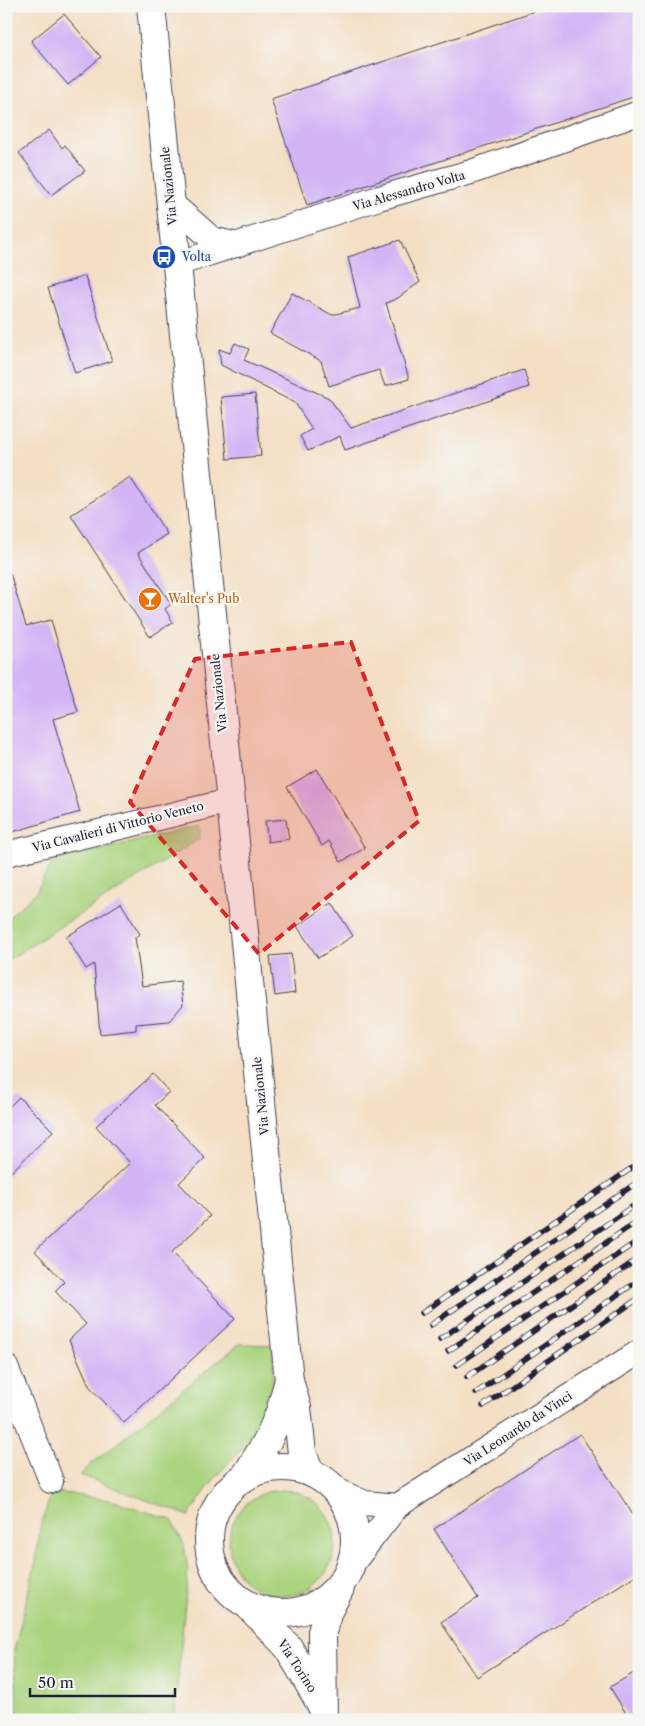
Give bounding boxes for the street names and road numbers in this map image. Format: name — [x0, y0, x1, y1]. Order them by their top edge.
street label: Via Nazionale — [157, 146, 180, 227]
street label: Via Alessandro Volta — [350, 167, 467, 214]
street label: Via Nazionale — [207, 653, 230, 734]
street label: Via Cavalieri di Vittorio Veneto — [30, 798, 205, 855]
street label: Via Nazionale — [249, 1056, 272, 1137]
street label: Via Leonardo da Vinci — [460, 1388, 575, 1470]
street label: Via Torino — [274, 1636, 320, 1695]

